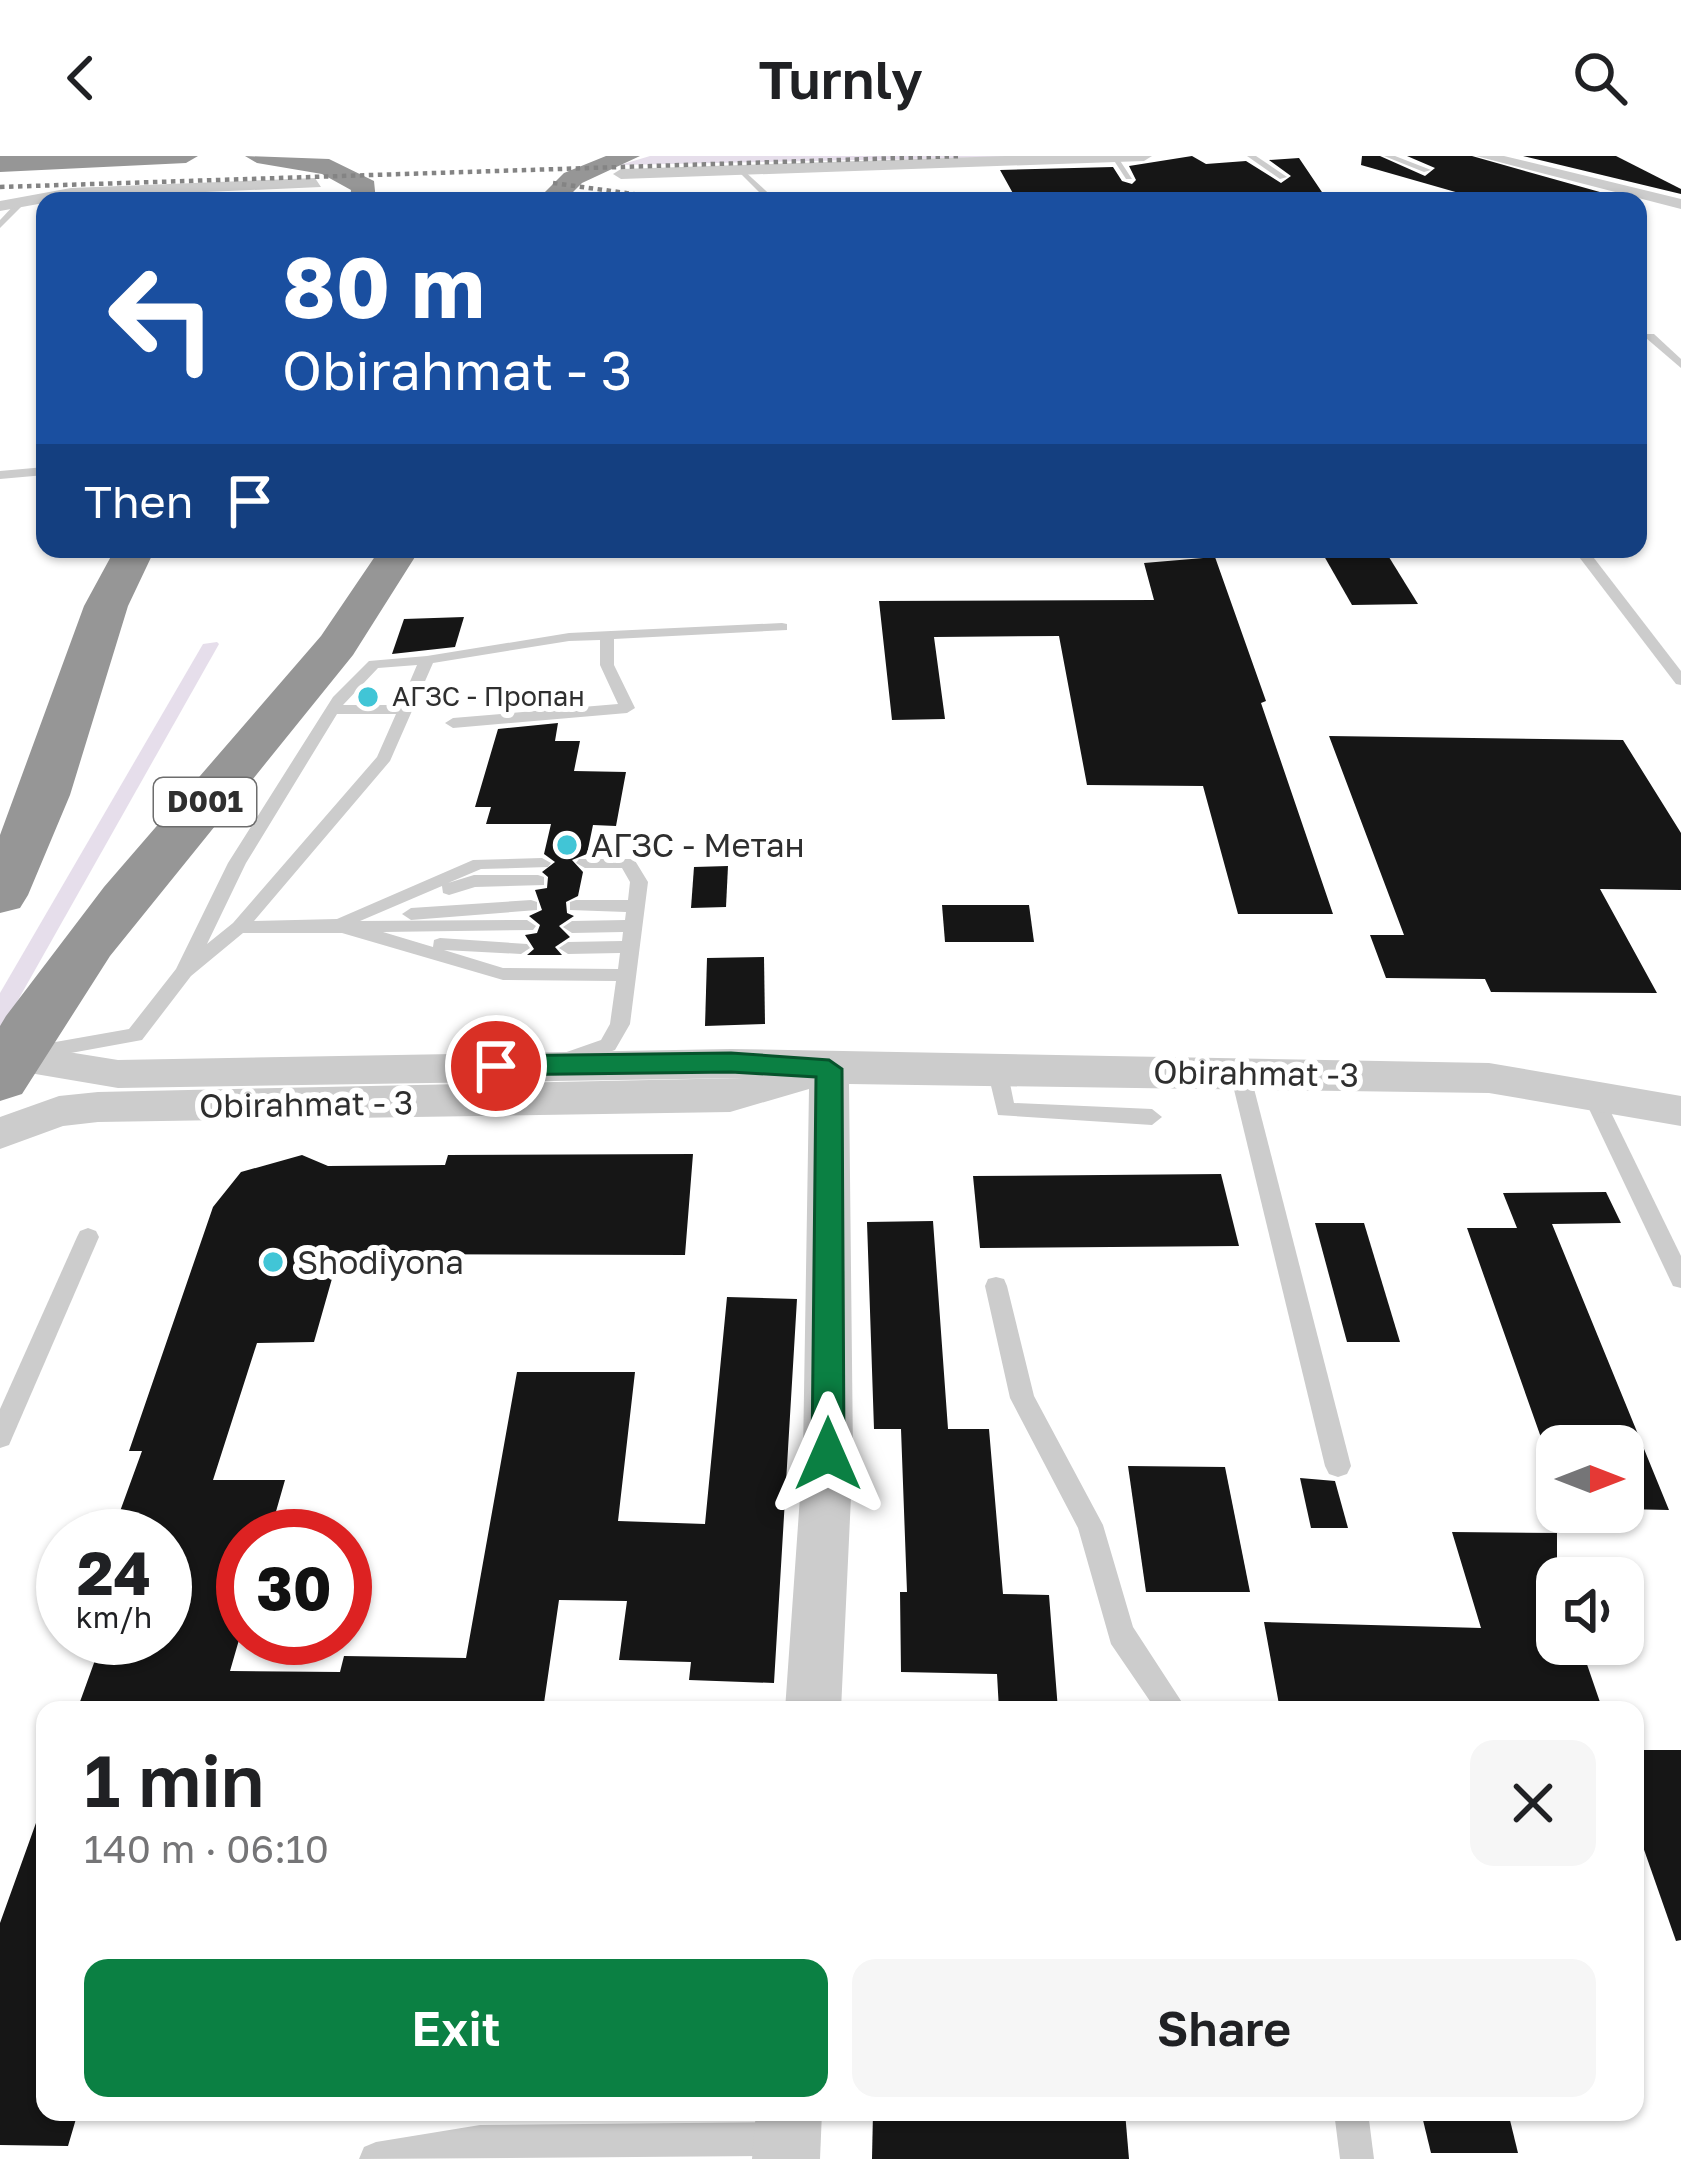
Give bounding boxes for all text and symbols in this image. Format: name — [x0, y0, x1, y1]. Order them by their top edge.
icon: back — [48, 45, 114, 111]
icon: search — [1567, 45, 1633, 111]
text: Turnly — [758, 46, 923, 111]
text: 80 m — [282, 236, 485, 336]
icon: left — [84, 240, 240, 396]
text: Obirahmat - 3 — [282, 337, 632, 402]
icon: arrive — [217, 468, 283, 534]
text: Then — [84, 474, 193, 528]
place label: АГЗС - Пропан — [392, 680, 585, 712]
marker: АГЗС - Пропан — [355, 684, 381, 710]
road number: D001 — [154, 778, 256, 826]
place label: АГЗС - Метан — [591, 825, 805, 864]
marker: АГЗС - Метан — [554, 832, 580, 858]
pin — [445, 1015, 547, 1117]
icon: arrive — [463, 1033, 529, 1099]
street label: Obirahmat -3 — [1153, 1051, 1359, 1094]
street label: Obirahmat - 3 — [199, 1082, 413, 1125]
place label: Shodiyona — [297, 1242, 464, 1281]
marker: Shodiyona — [260, 1249, 286, 1275]
position arrow — [765, 1391, 891, 1517]
north arrow — [1536, 1425, 1644, 1533]
map controls — [1536, 1425, 1644, 1665]
speed limit sign: 30 — [216, 1509, 372, 1665]
text: 24 — [77, 1536, 151, 1608]
button: sound — [1536, 1557, 1644, 1665]
text: km/h — [76, 1599, 152, 1635]
text: 1 min — [84, 1736, 264, 1823]
button: close — [1470, 1740, 1596, 1866]
text: 140 m · 06:10 — [84, 1825, 329, 1872]
button: Exit — [84, 1959, 828, 2097]
button: Share — [852, 1959, 1596, 2097]

